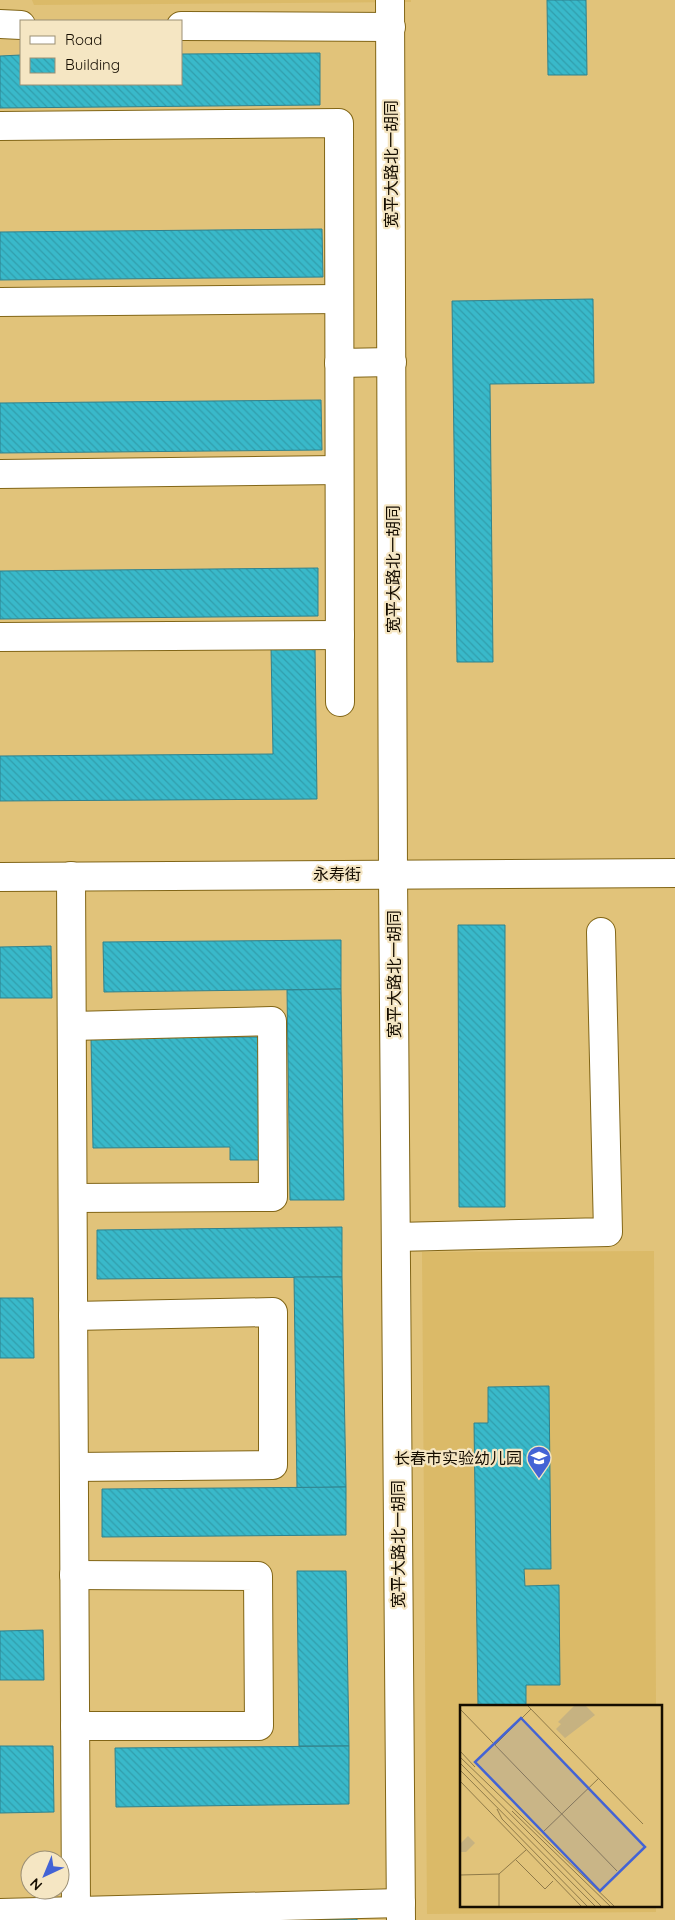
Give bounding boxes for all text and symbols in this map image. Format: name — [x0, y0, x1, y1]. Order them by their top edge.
legend — [20, 20, 182, 85]
text: Road — [65, 30, 102, 49]
text: Building — [65, 55, 120, 74]
street label: 宽平大路北一胡同 — [381, 100, 401, 228]
street label: 宽平大路北一胡同 — [383, 505, 403, 633]
street label: 永寿街 — [313, 864, 361, 884]
street label: 宽平大路北一胡同 — [384, 910, 404, 1038]
school or university icon: 长春市实验幼儿园 — [526, 1445, 552, 1479]
place label: 长春市实验幼儿园 — [394, 1448, 522, 1468]
street label: 宽平大路北一胡同 — [388, 1480, 408, 1608]
inset map — [460, 1705, 662, 1908]
north arrow — [20, 1850, 70, 1900]
text: N — [26, 1874, 46, 1894]

